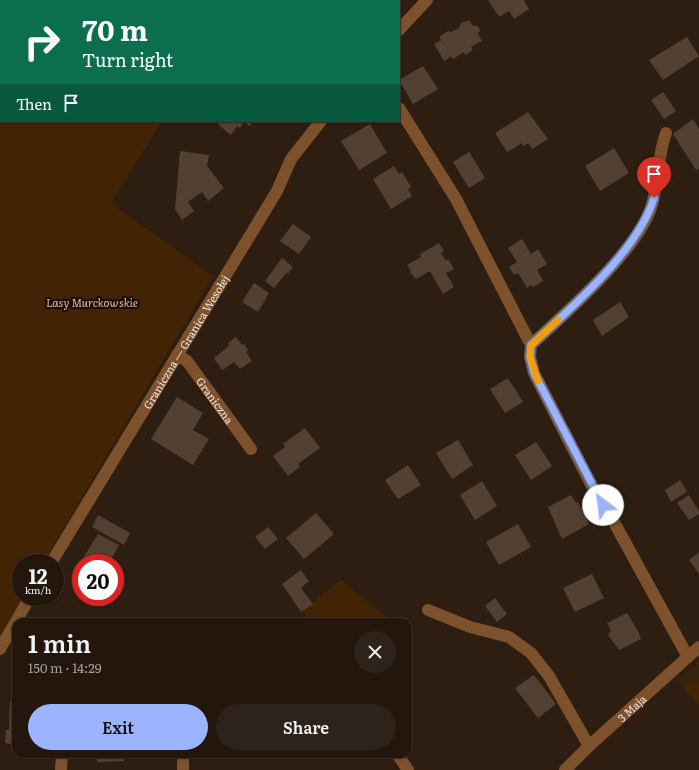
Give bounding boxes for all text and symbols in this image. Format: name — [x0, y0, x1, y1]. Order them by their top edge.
text: 70 m — [82, 8, 148, 50]
icon: right — [16, 16, 68, 68]
text: Turn right — [82, 46, 173, 73]
text: Then — [16, 92, 52, 115]
icon: arrive — [60, 92, 82, 114]
pin — [637, 157, 671, 198]
icon: arrive — [643, 163, 665, 185]
street label: Graniczna — Granica Wesołej — [140, 272, 230, 410]
park label: Lasy Murckowskie — [46, 294, 138, 310]
street label: Graniczna — [195, 374, 237, 426]
position arrow — [582, 484, 624, 526]
speed limit sign: 20 — [72, 554, 124, 606]
text: 12 — [28, 560, 48, 590]
text: km/h — [25, 582, 51, 597]
text: 1 min — [28, 625, 91, 660]
button: close — [354, 631, 396, 673]
text: 150 m · 14:29 — [28, 658, 102, 677]
street label: 3 Maja — [613, 690, 649, 725]
button: Exit — [28, 704, 208, 750]
button: Share — [216, 704, 396, 750]

